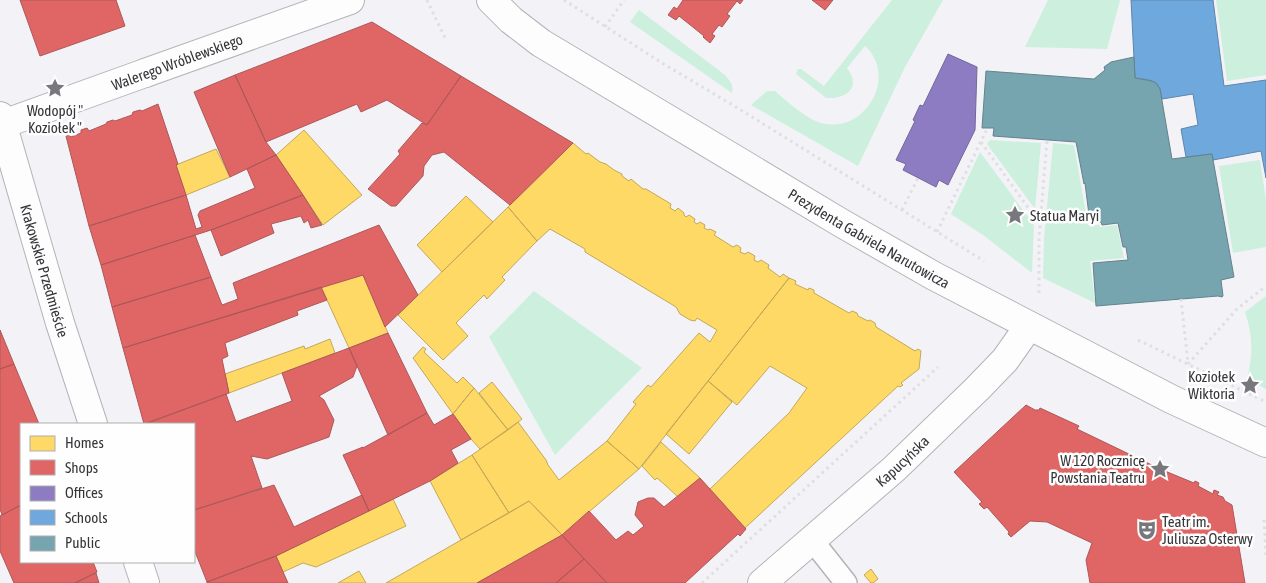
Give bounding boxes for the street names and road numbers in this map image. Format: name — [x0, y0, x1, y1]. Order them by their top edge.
street label: Walerego Wróblewskiego — [109, 30, 245, 94]
street label: Prezydenta Gabriela Narutowicza — [786, 185, 953, 291]
street label: Krakowskie Przedmieście — [18, 202, 73, 339]
street label: Kapucyńska — [872, 432, 932, 490]

